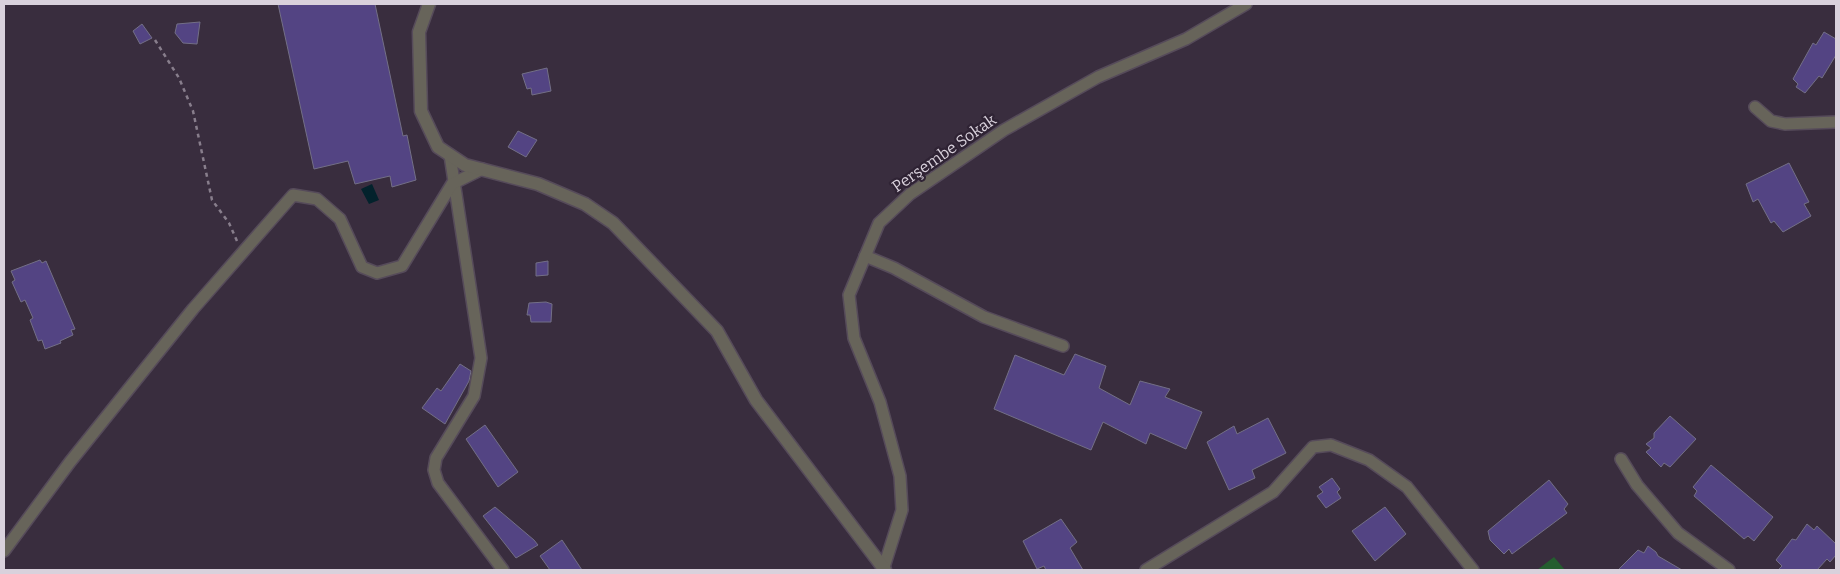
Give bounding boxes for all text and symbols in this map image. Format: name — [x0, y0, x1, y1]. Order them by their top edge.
street label: Perşembe Sokak — [888, 110, 1000, 196]

